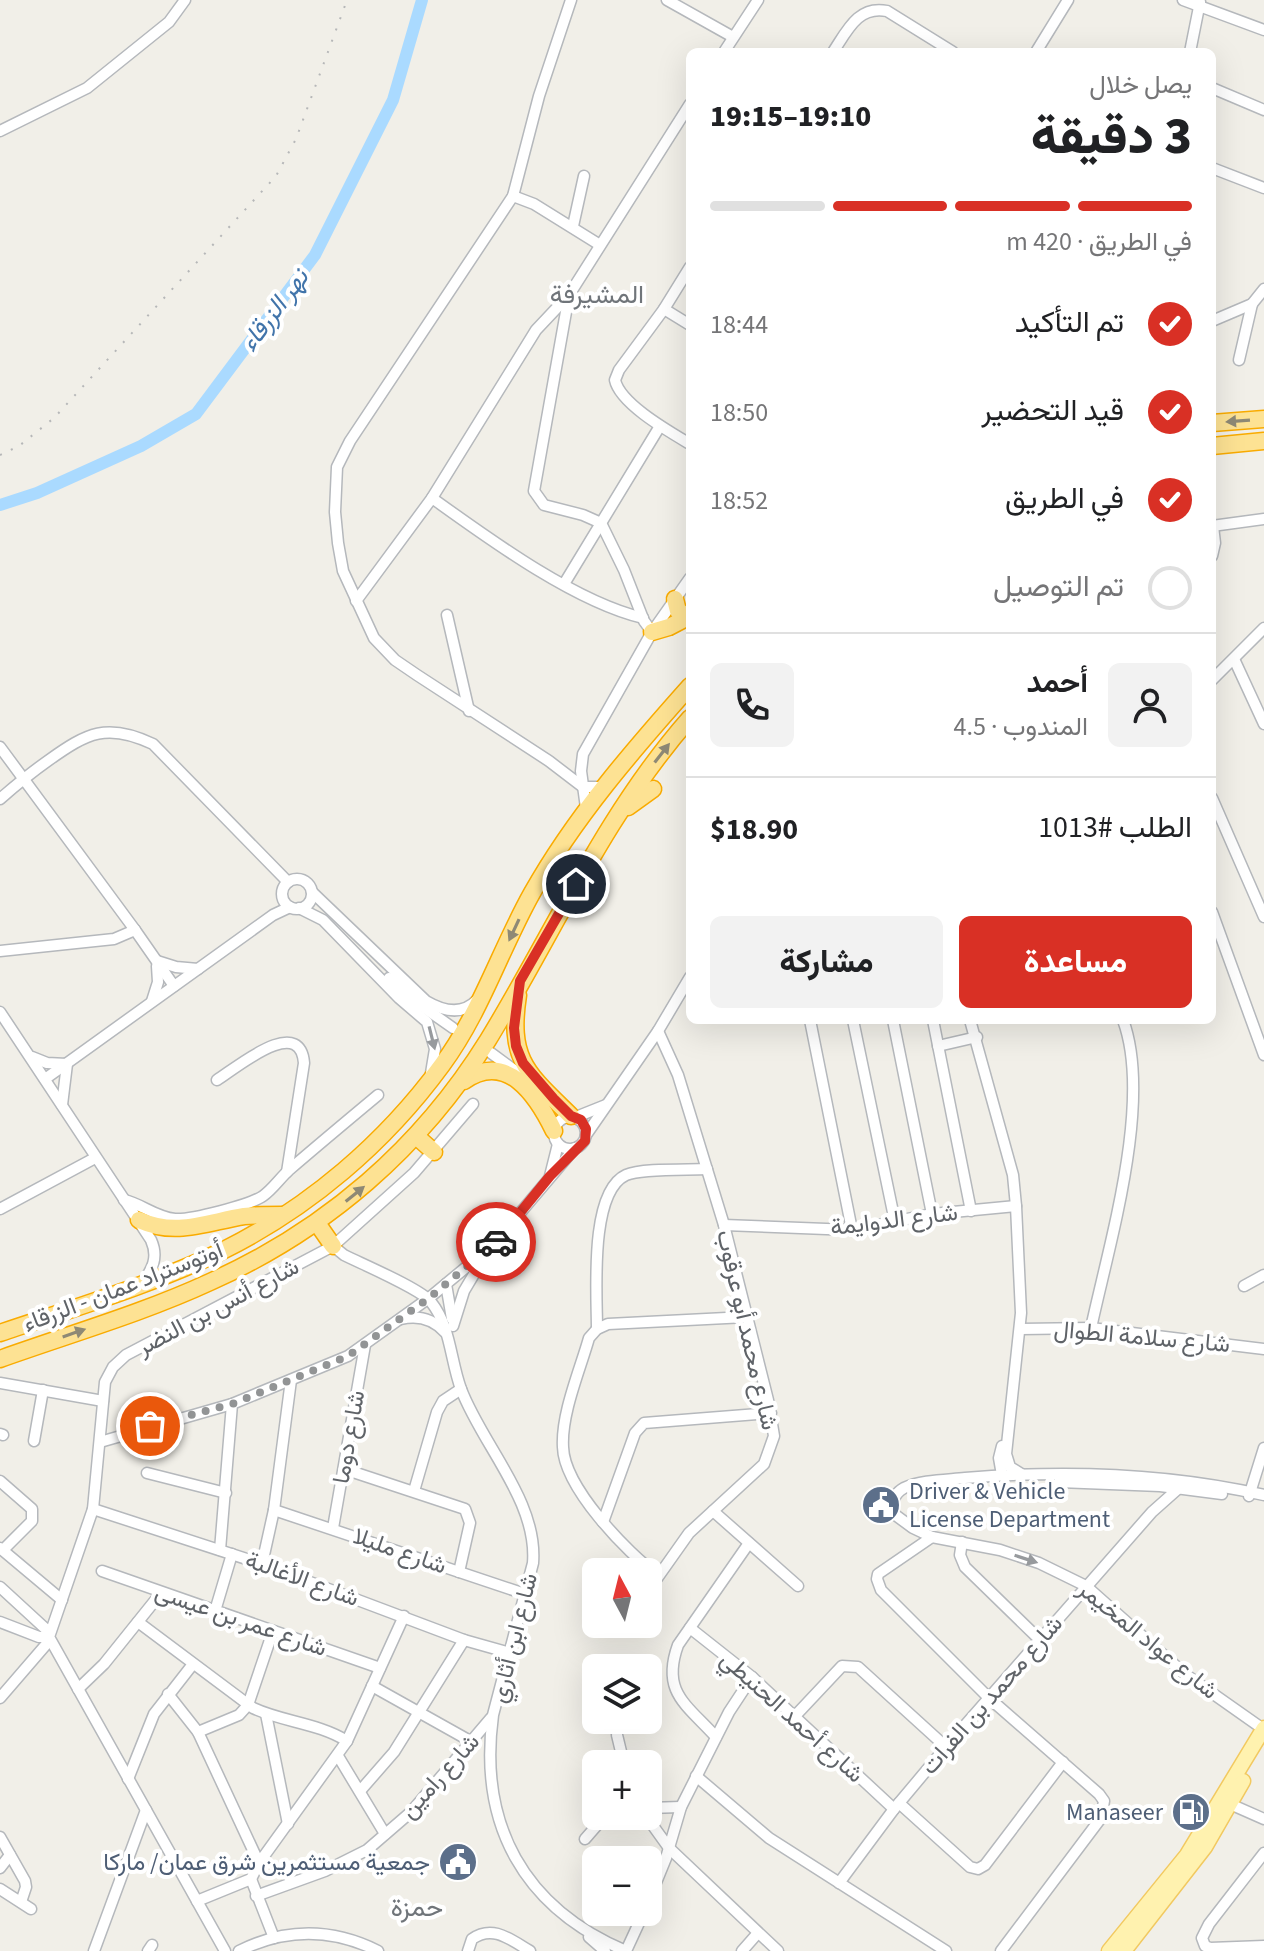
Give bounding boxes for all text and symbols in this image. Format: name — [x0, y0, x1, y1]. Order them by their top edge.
text: يصل خلال — [1089, 66, 1192, 103]
text: 19:10–19:15 — [710, 95, 871, 138]
text: 3 دقيقة — [1031, 100, 1192, 174]
text: في الطريق · 420 m — [1006, 223, 1192, 260]
water label: نهر الزرقاء — [231, 260, 318, 359]
district label: المشيرفة — [550, 276, 644, 313]
text: تم التأكيد — [1015, 301, 1124, 344]
icon: check — [1148, 302, 1192, 346]
text: 18:44 — [710, 306, 768, 343]
text: قيد التحضير — [981, 389, 1124, 432]
icon: check — [1148, 390, 1192, 434]
text: 18:50 — [710, 394, 768, 431]
one-way arrow — [1225, 415, 1250, 428]
text: في الطريق — [1005, 477, 1124, 520]
icon: check — [1148, 478, 1192, 522]
text: 18:52 — [710, 482, 768, 519]
text: تم التوصيل — [993, 565, 1124, 608]
text: أحمد — [1026, 661, 1088, 704]
button: phone — [710, 663, 794, 747]
button: person — [1108, 663, 1192, 747]
text: المندوب · 4.5 — [953, 708, 1088, 745]
one-way arrow — [653, 743, 669, 763]
text: الطلب #1013 — [1038, 806, 1192, 849]
text: $18.90 — [710, 808, 798, 851]
pin — [542, 850, 610, 918]
icon: home — [554, 862, 598, 906]
button: مشاركة — [710, 916, 943, 1008]
button: مساعدة — [959, 916, 1192, 1008]
one-way arrow — [507, 918, 521, 941]
one-way arrow — [426, 1026, 438, 1051]
one-way arrow — [345, 1186, 365, 1203]
street label: شارع الدوايمة — [828, 1195, 960, 1245]
courier — [456, 1202, 536, 1282]
icon: car — [474, 1220, 518, 1264]
street label: شارع محمد أبو عرقوب — [707, 1226, 787, 1434]
street label: أوتوستراد عمان - الزرقاء — [18, 1233, 229, 1341]
street label: شارع أنس بن النضر — [130, 1249, 306, 1365]
street label: شارع سلامة الطوال — [1052, 1312, 1232, 1362]
one-way arrow — [62, 1326, 86, 1339]
street label: شارع دوما — [324, 1388, 374, 1486]
pin — [116, 1392, 184, 1460]
icon: bag — [128, 1404, 172, 1448]
place label: Driver & Vehicle License Department — [909, 1474, 1110, 1537]
public building icon: Driver & Vehicle License Department — [860, 1484, 902, 1526]
street label: شارع مليلا — [349, 1519, 451, 1583]
street label: شارع الأغالبة — [240, 1542, 364, 1616]
one-way arrow — [1014, 1553, 1038, 1565]
north arrow — [582, 1558, 662, 1638]
map controls — [582, 1558, 662, 1926]
street label: شارع ابن أثاري — [481, 1569, 548, 1707]
street label: شارع عواد المخيمر — [1069, 1572, 1226, 1708]
street label: شارع عمر بن عيسى — [150, 1574, 332, 1666]
street label: شارع محمد بن الفرات — [913, 1608, 1071, 1782]
street label: شارع أحمد الحنيطي — [711, 1643, 872, 1792]
button: layers — [582, 1654, 662, 1734]
street label: شارع رامين — [392, 1725, 488, 1827]
button: + — [582, 1750, 662, 1830]
fuel station icon: Manaseer — [1170, 1791, 1212, 1833]
place label: Manaseer — [1066, 1795, 1164, 1830]
public building icon: جمعية مستثمرين شرق عمان/ ماركا — [437, 1841, 479, 1883]
place label: جمعية مستثمرين شرق عمان/ ماركا — [103, 1845, 430, 1880]
button: − — [582, 1846, 662, 1926]
district label: حمزة — [391, 1889, 443, 1926]

